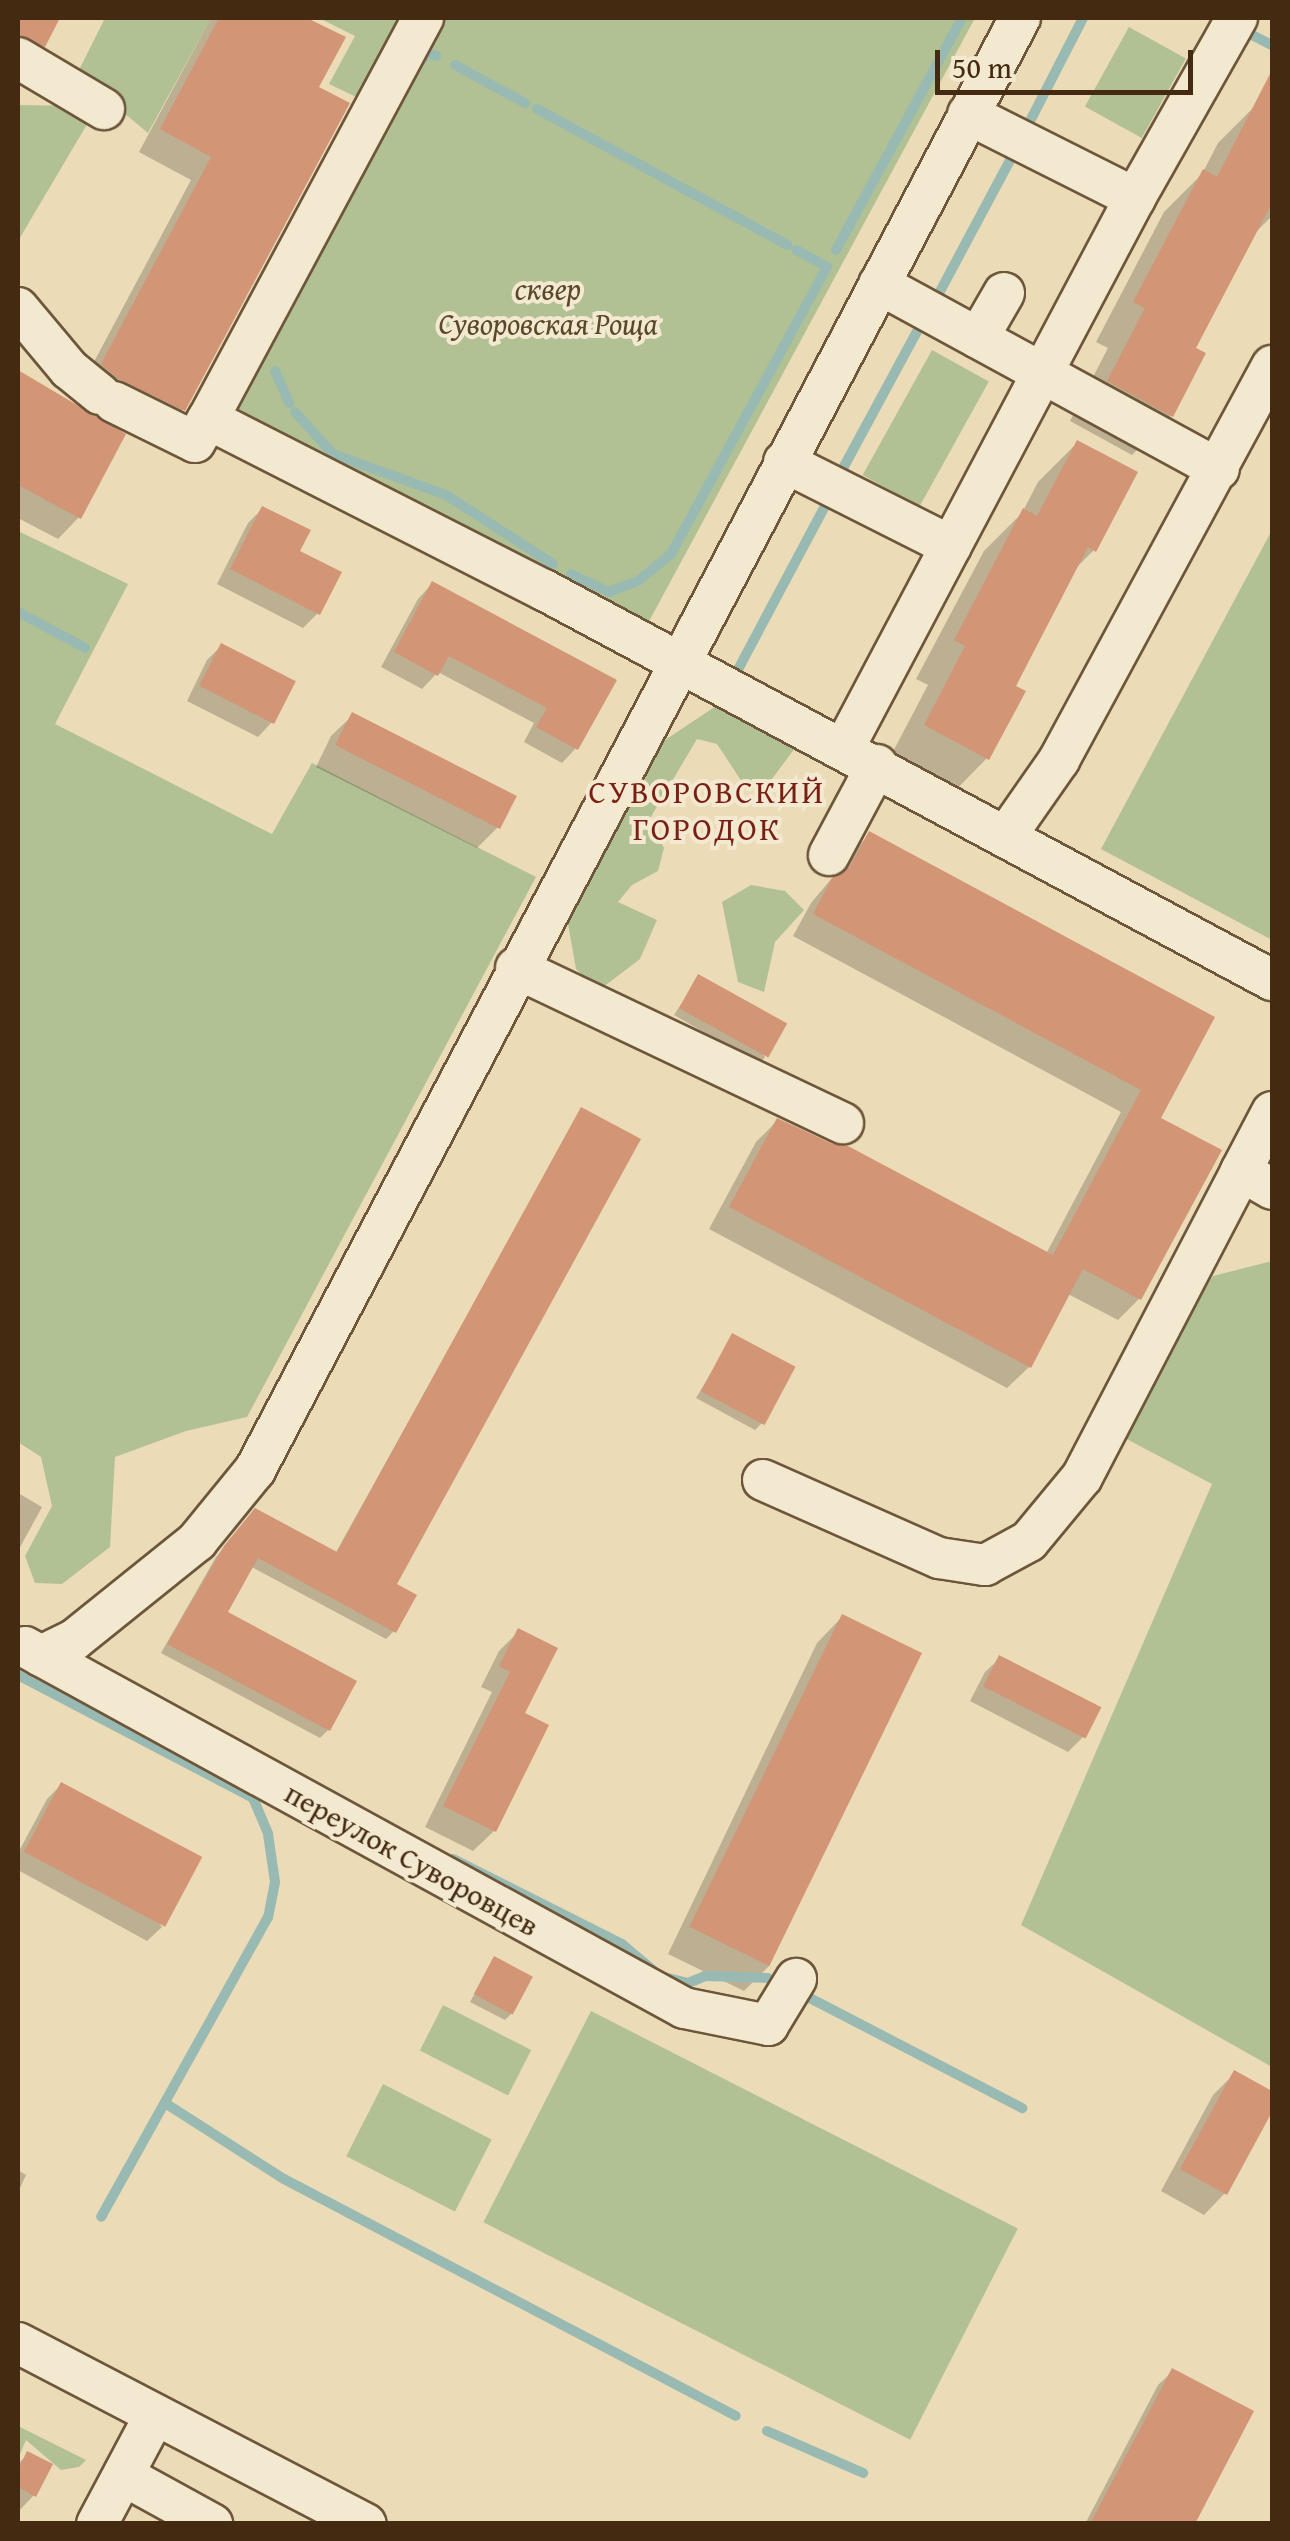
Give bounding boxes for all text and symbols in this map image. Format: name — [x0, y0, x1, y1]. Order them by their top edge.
scale bar — [940, 30, 1198, 92]
text: 50 m — [952, 45, 1012, 89]
park label: сквер Суворовская Роща — [438, 270, 658, 340]
district label: СУВОРОВСКИЙ ГОРОДОК — [589, 774, 825, 849]
street label: переулок Суворовцев — [279, 1774, 545, 1944]

